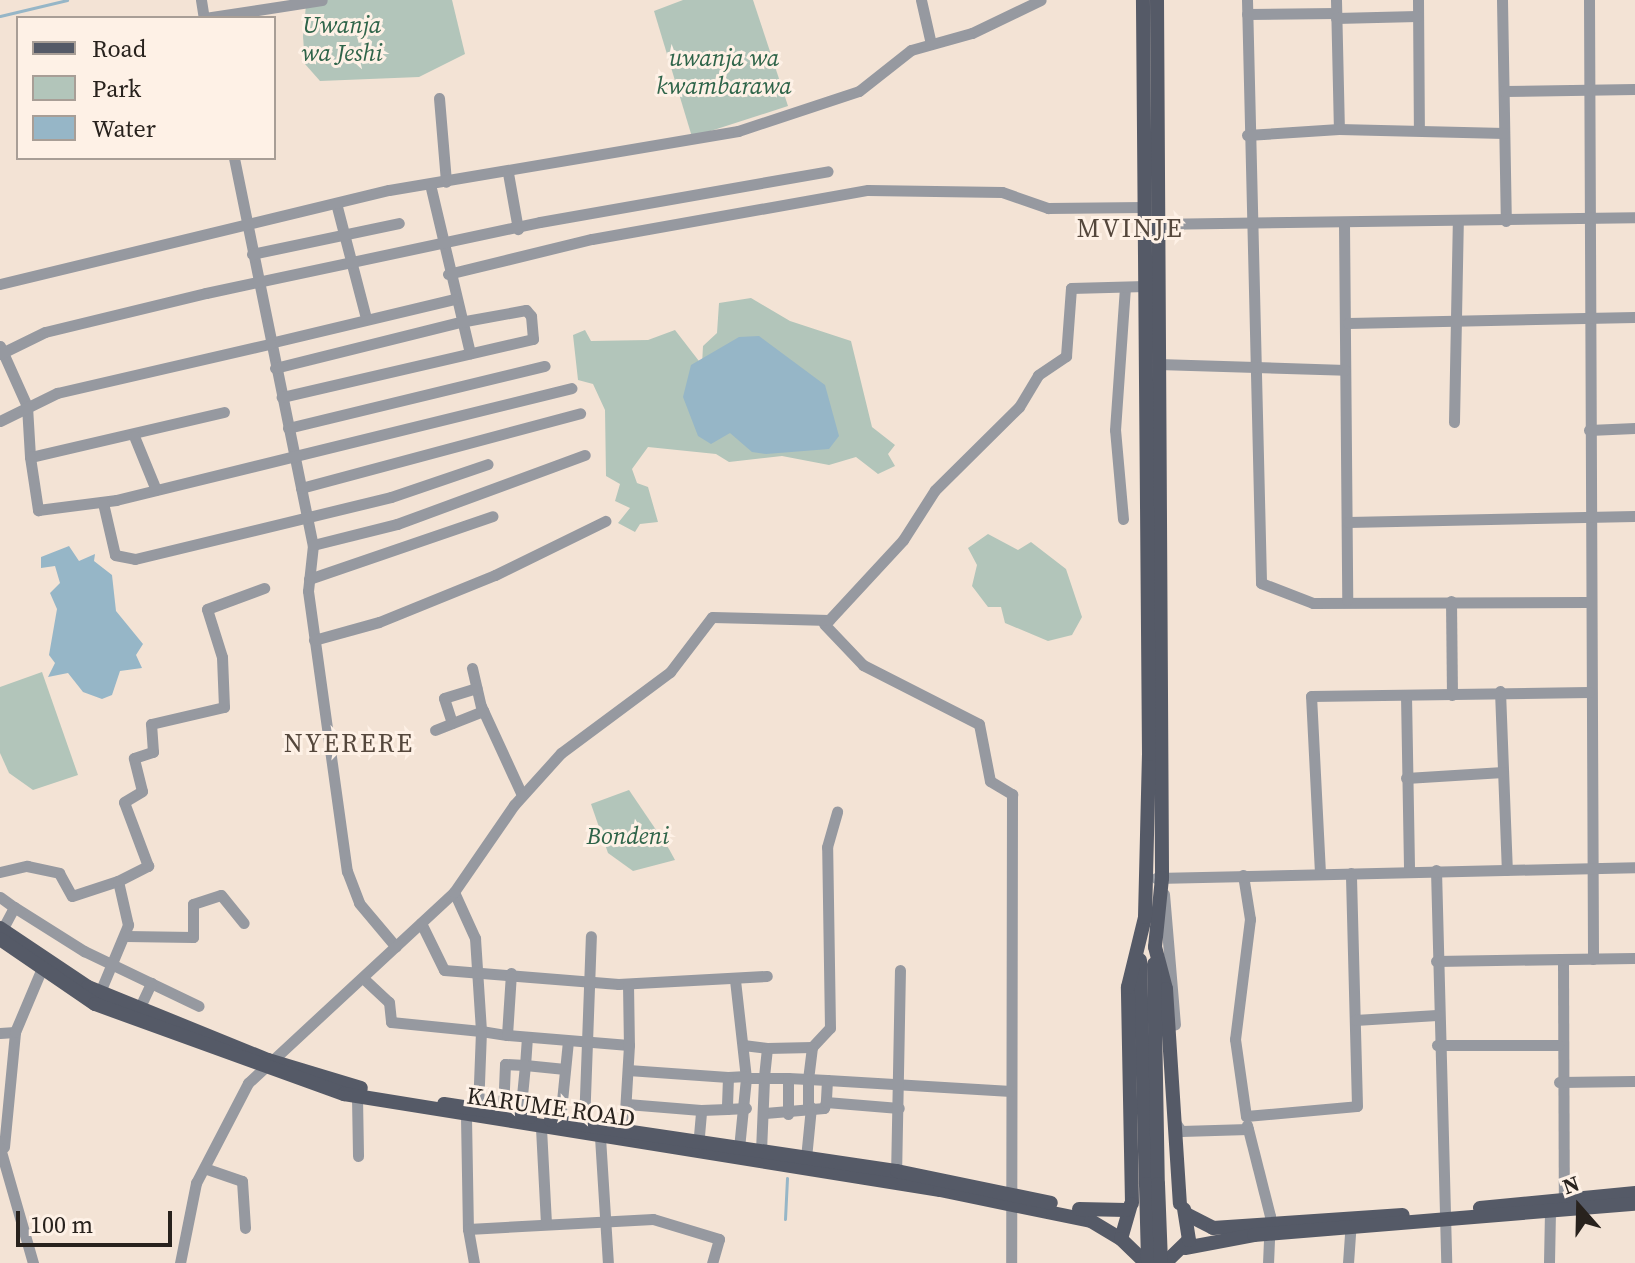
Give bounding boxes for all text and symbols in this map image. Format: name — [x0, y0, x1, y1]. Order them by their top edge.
park label: Uwanja wa Jeshi — [301, 11, 383, 67]
legend — [16, 16, 276, 160]
text: Road — [92, 32, 146, 65]
park label: uwanja wa kwambarawa — [656, 44, 792, 100]
text: Park — [92, 72, 141, 105]
text: Water — [92, 112, 156, 145]
district label: MVINJE — [1076, 213, 1184, 245]
district label: NYERERE — [284, 728, 414, 760]
park label: Bondeni — [587, 822, 669, 850]
street label: KARUME ROAD — [465, 1081, 637, 1133]
north arrow — [1539, 1167, 1619, 1247]
text: N — [1558, 1168, 1583, 1201]
scale bar — [20, 1195, 176, 1245]
text: 100 m — [30, 1208, 93, 1241]

